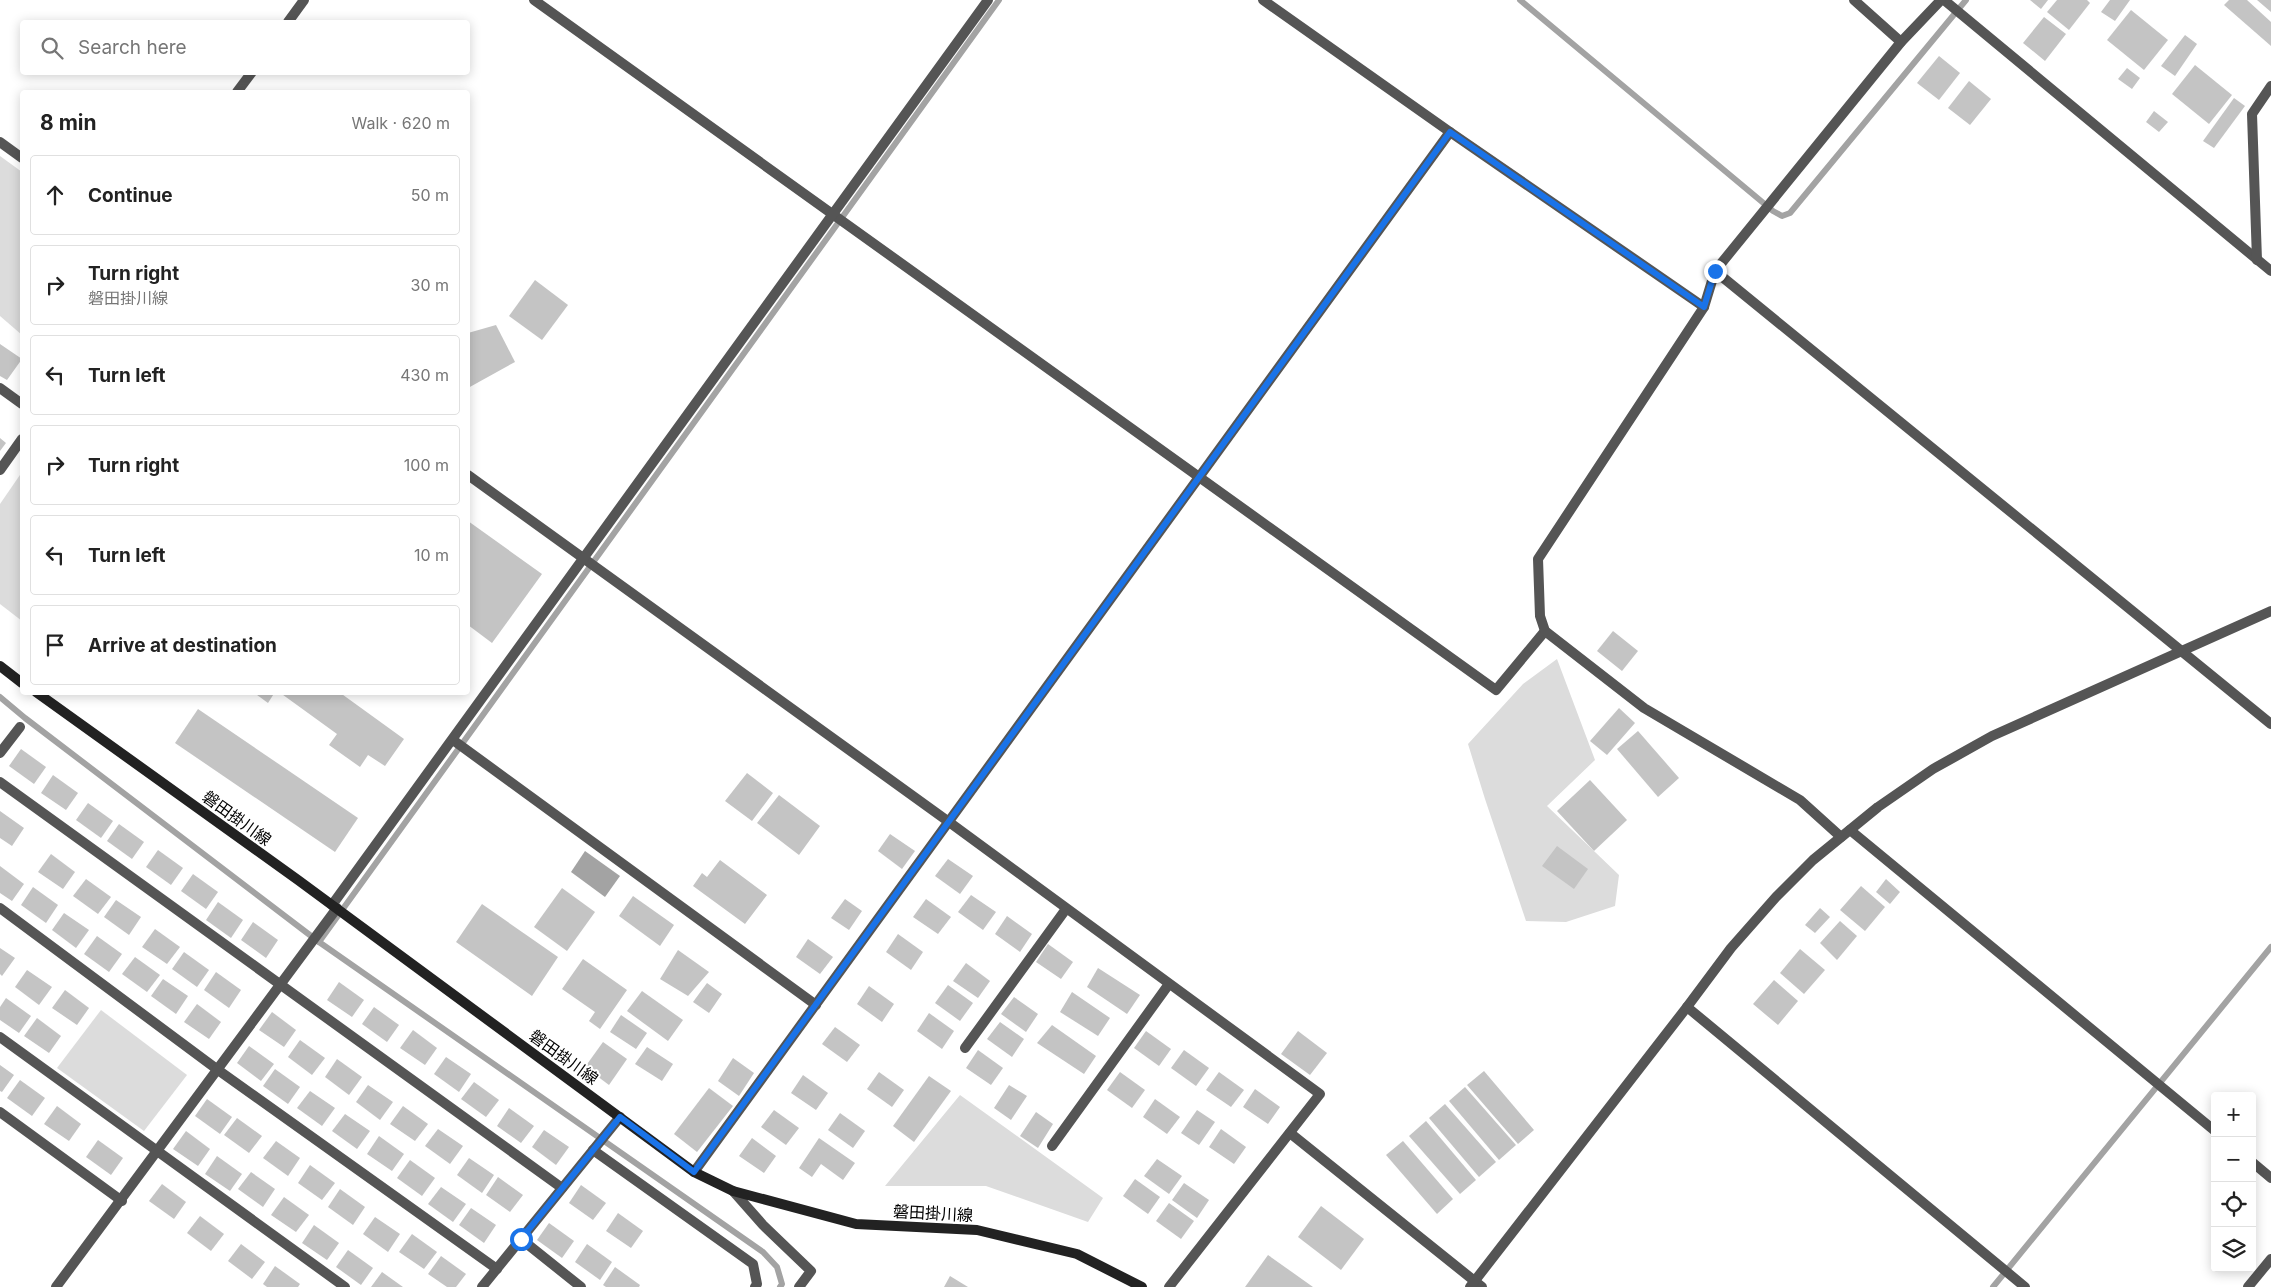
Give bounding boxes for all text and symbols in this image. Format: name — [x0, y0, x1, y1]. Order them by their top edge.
search box — [20, 20, 470, 75]
icon: search — [38, 34, 66, 62]
text: Search here — [78, 36, 187, 59]
text: 8 min — [40, 110, 97, 135]
text: Walk · 620 m — [352, 113, 450, 133]
icon: ahead — [41, 181, 69, 209]
text: Continue — [88, 184, 173, 207]
text: 50 m — [411, 185, 449, 205]
route end — [1704, 260, 1727, 283]
text: Turn right — [88, 262, 179, 285]
icon: right — [41, 271, 69, 299]
text: 30 m — [411, 275, 449, 295]
text: 磐田掛川線 — [88, 288, 168, 308]
icon: left — [41, 361, 69, 389]
text: Turn left — [88, 364, 166, 387]
text: 430 m — [400, 365, 449, 385]
icon: right — [41, 451, 69, 479]
text: Turn right — [88, 454, 179, 477]
text: 100 m — [404, 455, 449, 475]
icon: left — [41, 541, 69, 569]
text: Turn left — [88, 544, 166, 567]
text: 10 m — [414, 545, 449, 565]
icon: arrive — [41, 631, 69, 659]
text: Arrive at destination — [88, 634, 277, 657]
street label: 磐田掛川線 — [199, 786, 275, 850]
street label: 磐田掛川線 — [526, 1025, 602, 1089]
map controls — [2211, 1092, 2256, 1272]
button: + — [2211, 1092, 2256, 1137]
button: − — [2211, 1137, 2256, 1182]
button: locate — [2211, 1182, 2256, 1227]
street label: 磐田掛川線 — [893, 1201, 973, 1225]
button: layers — [2211, 1227, 2256, 1272]
route start — [510, 1228, 533, 1251]

